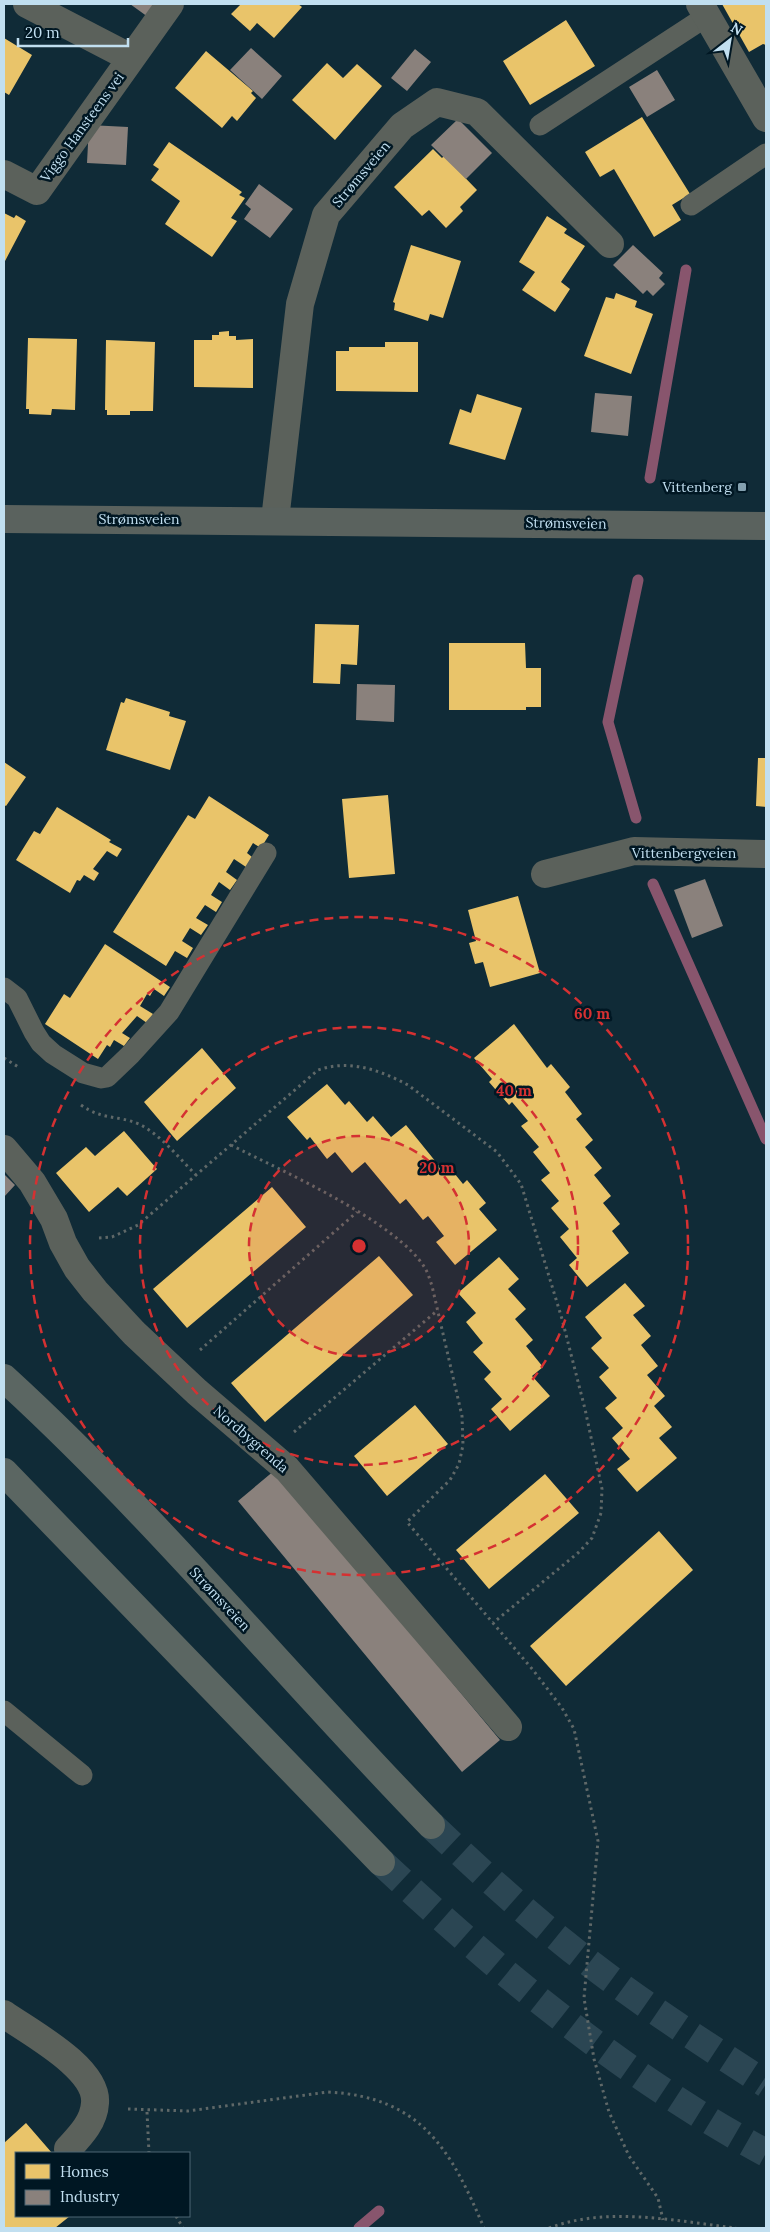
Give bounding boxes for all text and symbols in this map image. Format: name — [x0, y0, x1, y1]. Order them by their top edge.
scale bar — [18, 15, 128, 47]
north arrow — [705, 15, 755, 65]
text: N — [727, 18, 746, 39]
text: 20 m — [25, 23, 60, 42]
street label: Viggo Hansteens vei — [36, 69, 128, 186]
street label: Strømsveien — [328, 137, 394, 211]
place label: Vittenberg — [661, 478, 732, 496]
marker: Vittenberg — [736, 481, 748, 493]
street label: Strømsveien — [98, 510, 180, 528]
street label: Strømsveien — [525, 513, 607, 533]
street label: Vittenbergveien — [631, 844, 737, 862]
text: 60 m — [574, 1004, 610, 1023]
text: 40 m — [496, 1081, 532, 1100]
text: 20 m — [419, 1158, 455, 1177]
centre of rings — [350, 1237, 368, 1255]
street label: Nordbygrenda — [210, 1401, 292, 1477]
street label: Strømsveien — [186, 1563, 255, 1635]
legend — [15, 2152, 190, 2217]
text: Homes — [60, 2162, 109, 2181]
text: Industry — [60, 2187, 119, 2206]

